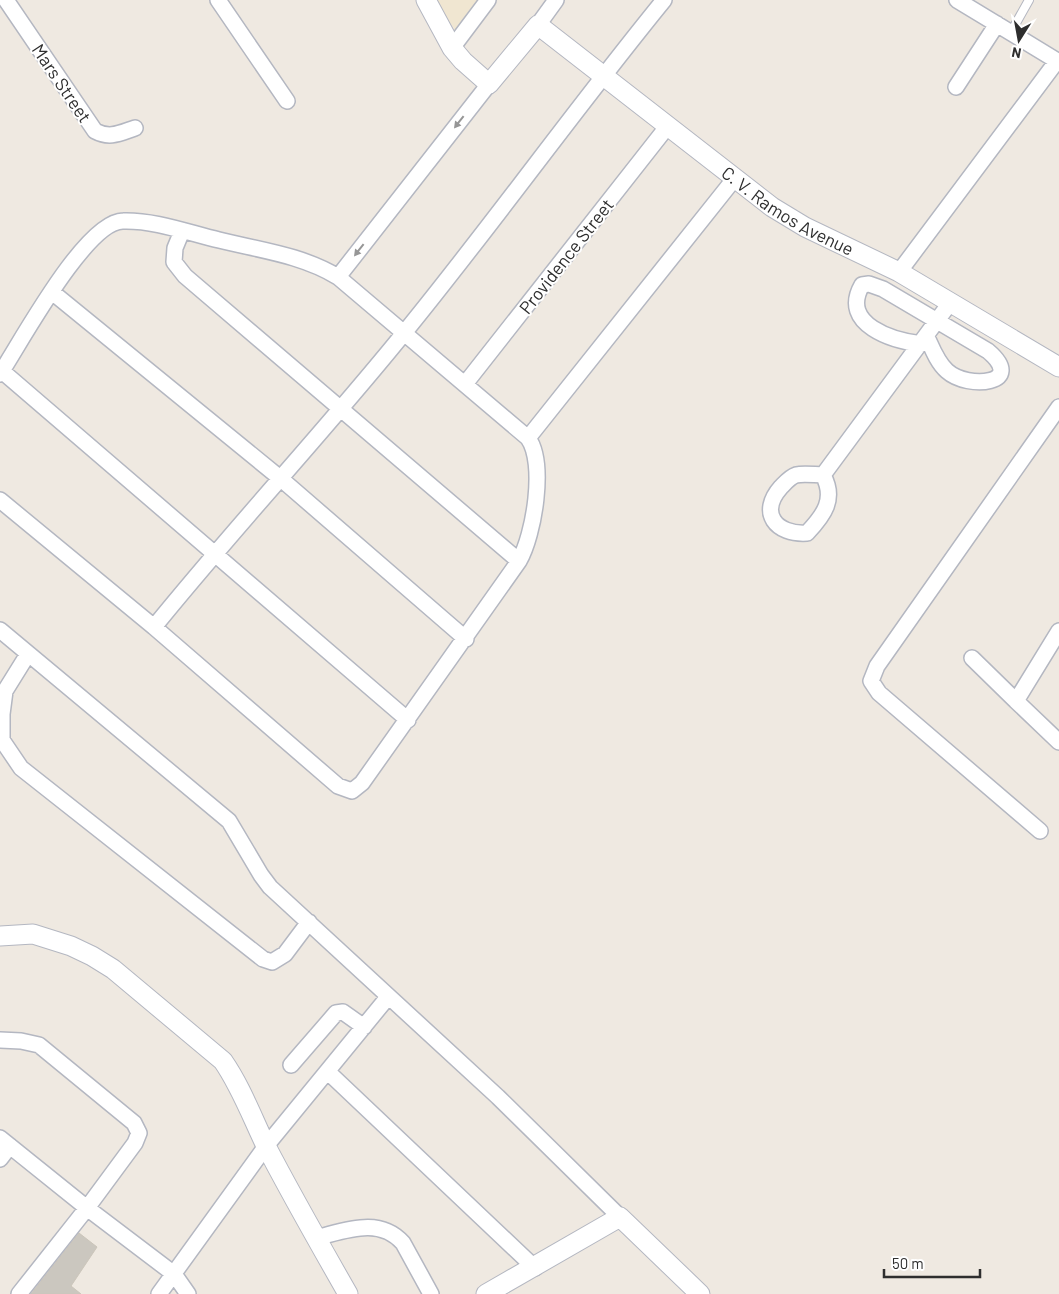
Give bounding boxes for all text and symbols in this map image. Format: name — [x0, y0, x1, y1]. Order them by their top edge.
north arrow — [994, 15, 1044, 65]
street label: Mars Street — [28, 40, 96, 126]
text: N — [1010, 44, 1023, 62]
one-way arrow — [453, 115, 464, 128]
street label: C. V. Ramos Avenue — [718, 161, 857, 260]
street label: Providence Street — [514, 194, 618, 318]
one-way arrow — [353, 243, 364, 256]
scale bar — [884, 1246, 980, 1278]
text: 50 m — [892, 1254, 924, 1272]

